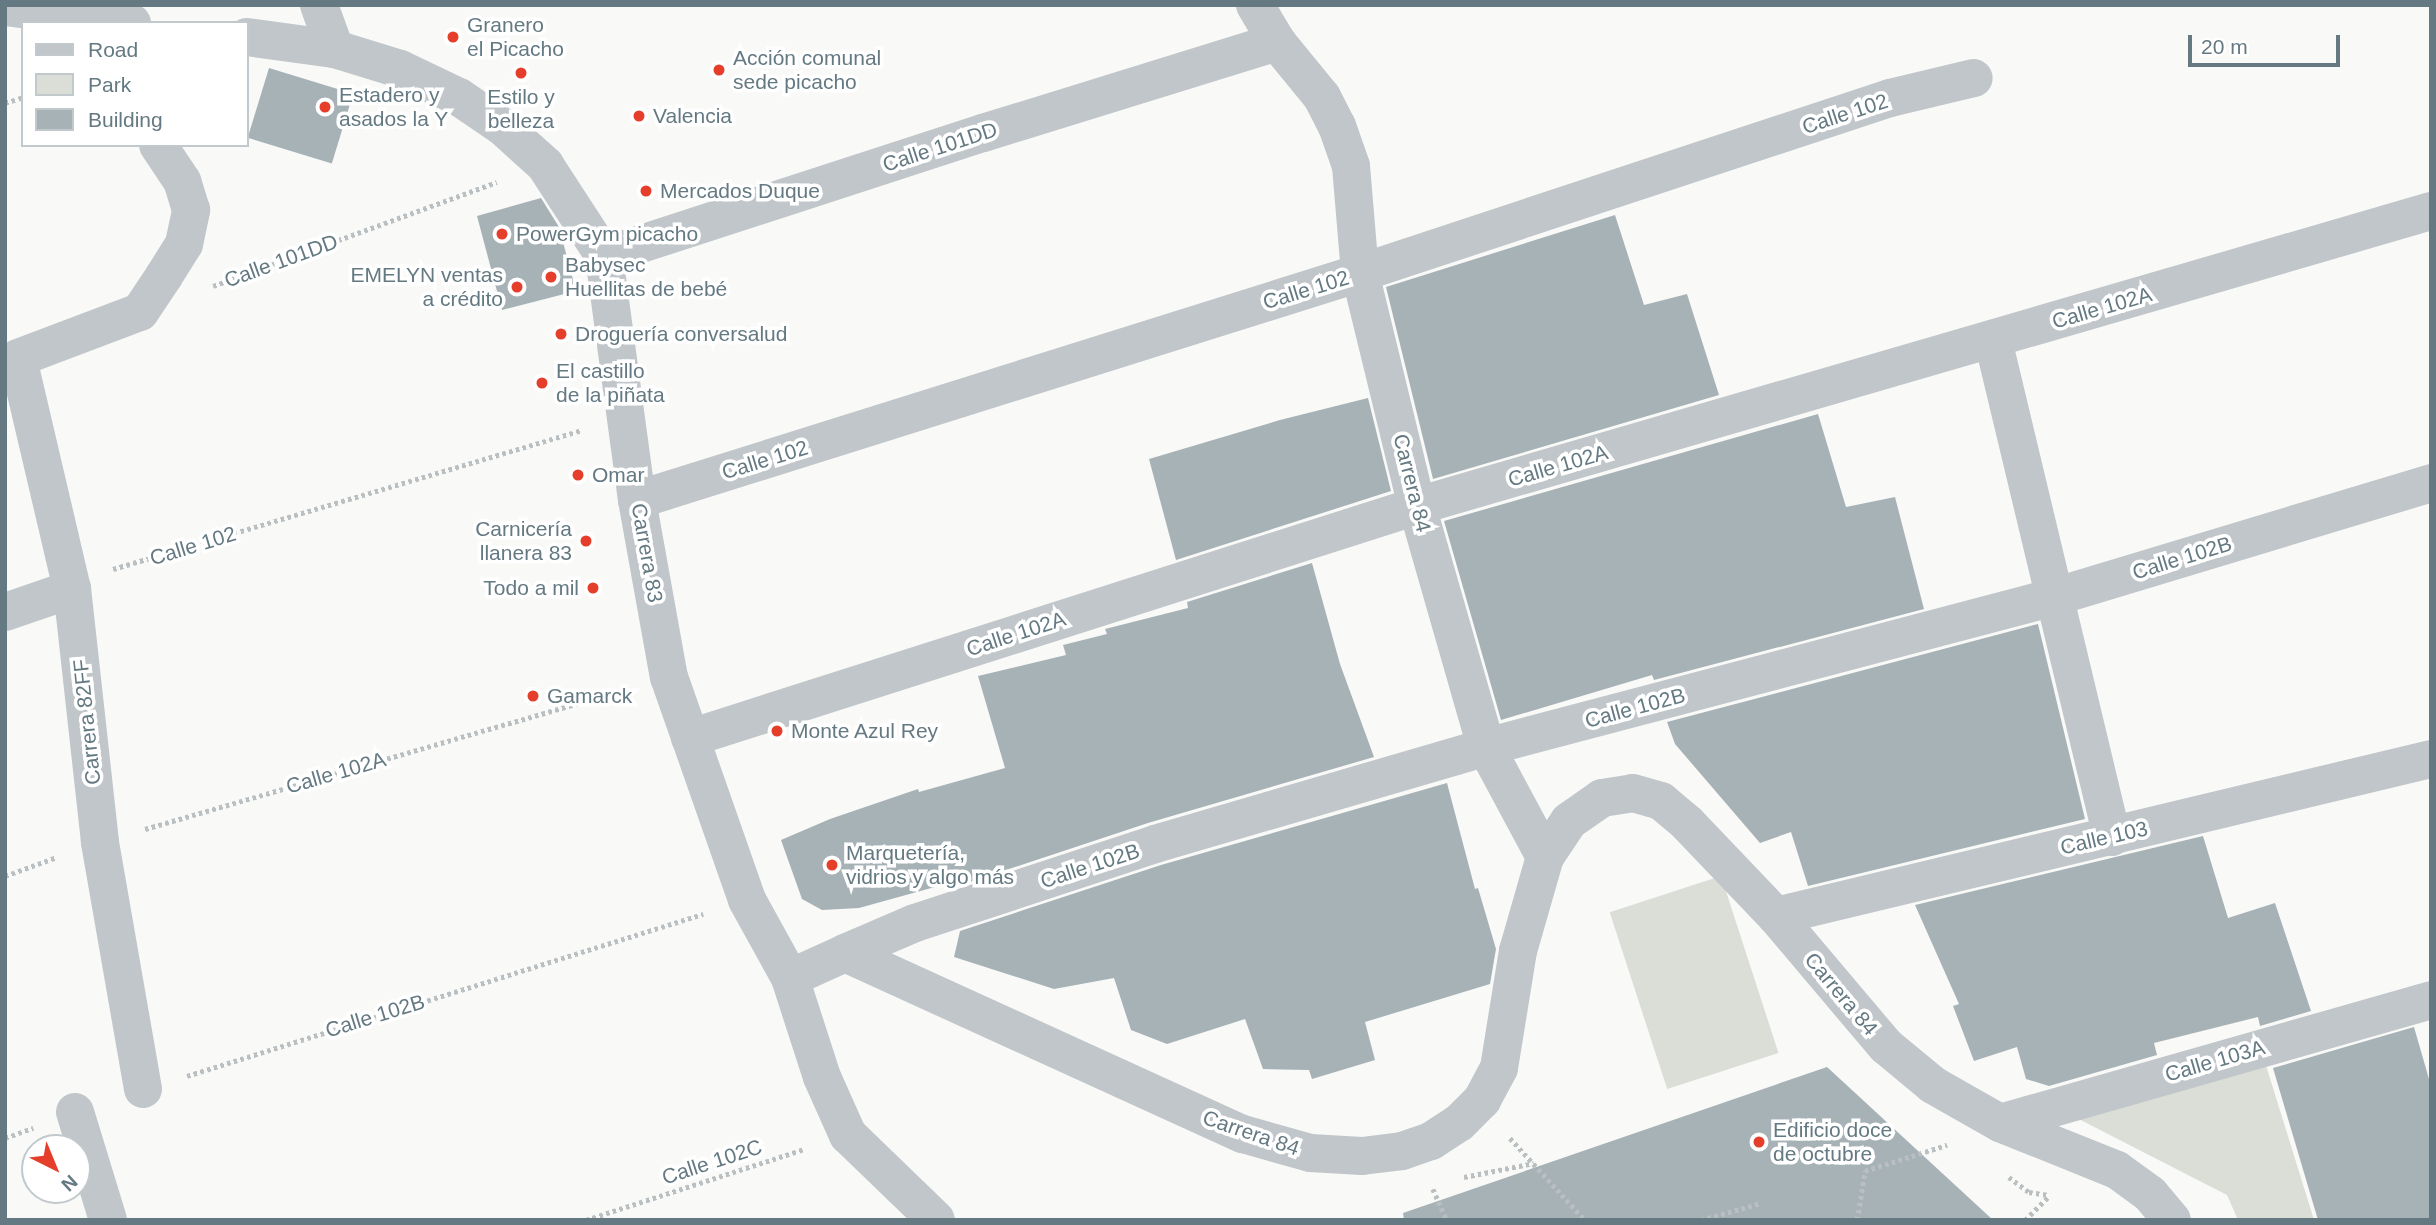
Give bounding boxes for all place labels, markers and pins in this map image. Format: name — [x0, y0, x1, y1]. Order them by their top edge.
place label: Granero el Picacho — [467, 12, 564, 62]
marker: Granero el Picacho — [445, 29, 461, 45]
place label: Acción comunal sede picacho — [733, 45, 881, 95]
marker: Acción comunal sede picacho — [711, 62, 727, 78]
marker: Estilo y belleza — [513, 65, 529, 81]
place label: Estadero y asados la Y — [339, 82, 449, 132]
place label: Estilo y belleza — [487, 84, 555, 134]
marker: Estadero y asados la Y — [317, 99, 333, 115]
place label: Valencia — [653, 103, 732, 129]
marker: Valencia — [631, 108, 647, 124]
place label: Mercados Duque — [660, 178, 820, 204]
marker: Mercados Duque — [638, 183, 654, 199]
place label: PowerGym picacho — [516, 221, 698, 247]
marker: PowerGym picacho — [494, 226, 510, 242]
place label: Babysec Huellitas de bebé — [565, 252, 727, 302]
place label: EMELYN ventas a crédito — [350, 262, 503, 312]
marker: Babysec Huellitas de bebé — [543, 269, 559, 285]
marker: EMELYN ventas a crédito — [509, 279, 525, 295]
place label: Droguería conversalud — [575, 321, 787, 347]
marker: Droguería conversalud — [553, 326, 569, 342]
place label: El castillo de la piñata — [556, 358, 665, 408]
marker: El castillo de la piñata — [534, 375, 550, 391]
place label: Omar — [592, 462, 644, 488]
marker: Omar — [570, 467, 586, 483]
place label: Carnicería llanera 83 — [475, 516, 572, 566]
marker: Carnicería llanera 83 — [578, 533, 594, 549]
place label: Todo a mil — [483, 575, 579, 601]
marker: Todo a mil — [585, 580, 601, 596]
place label: Gamarck — [547, 683, 632, 709]
marker: Gamarck — [525, 688, 541, 704]
place label: Monte Azul Rey — [791, 718, 939, 744]
marker: Monte Azul Rey — [769, 723, 785, 739]
place label: Marquetería, vidrios y algo más — [846, 840, 1014, 890]
marker: Marquetería, vidrios y algo más — [824, 857, 840, 873]
place label: Edificio doce de octubre — [1773, 1117, 1892, 1167]
marker: Edificio doce de octubre — [1751, 1134, 1767, 1150]

